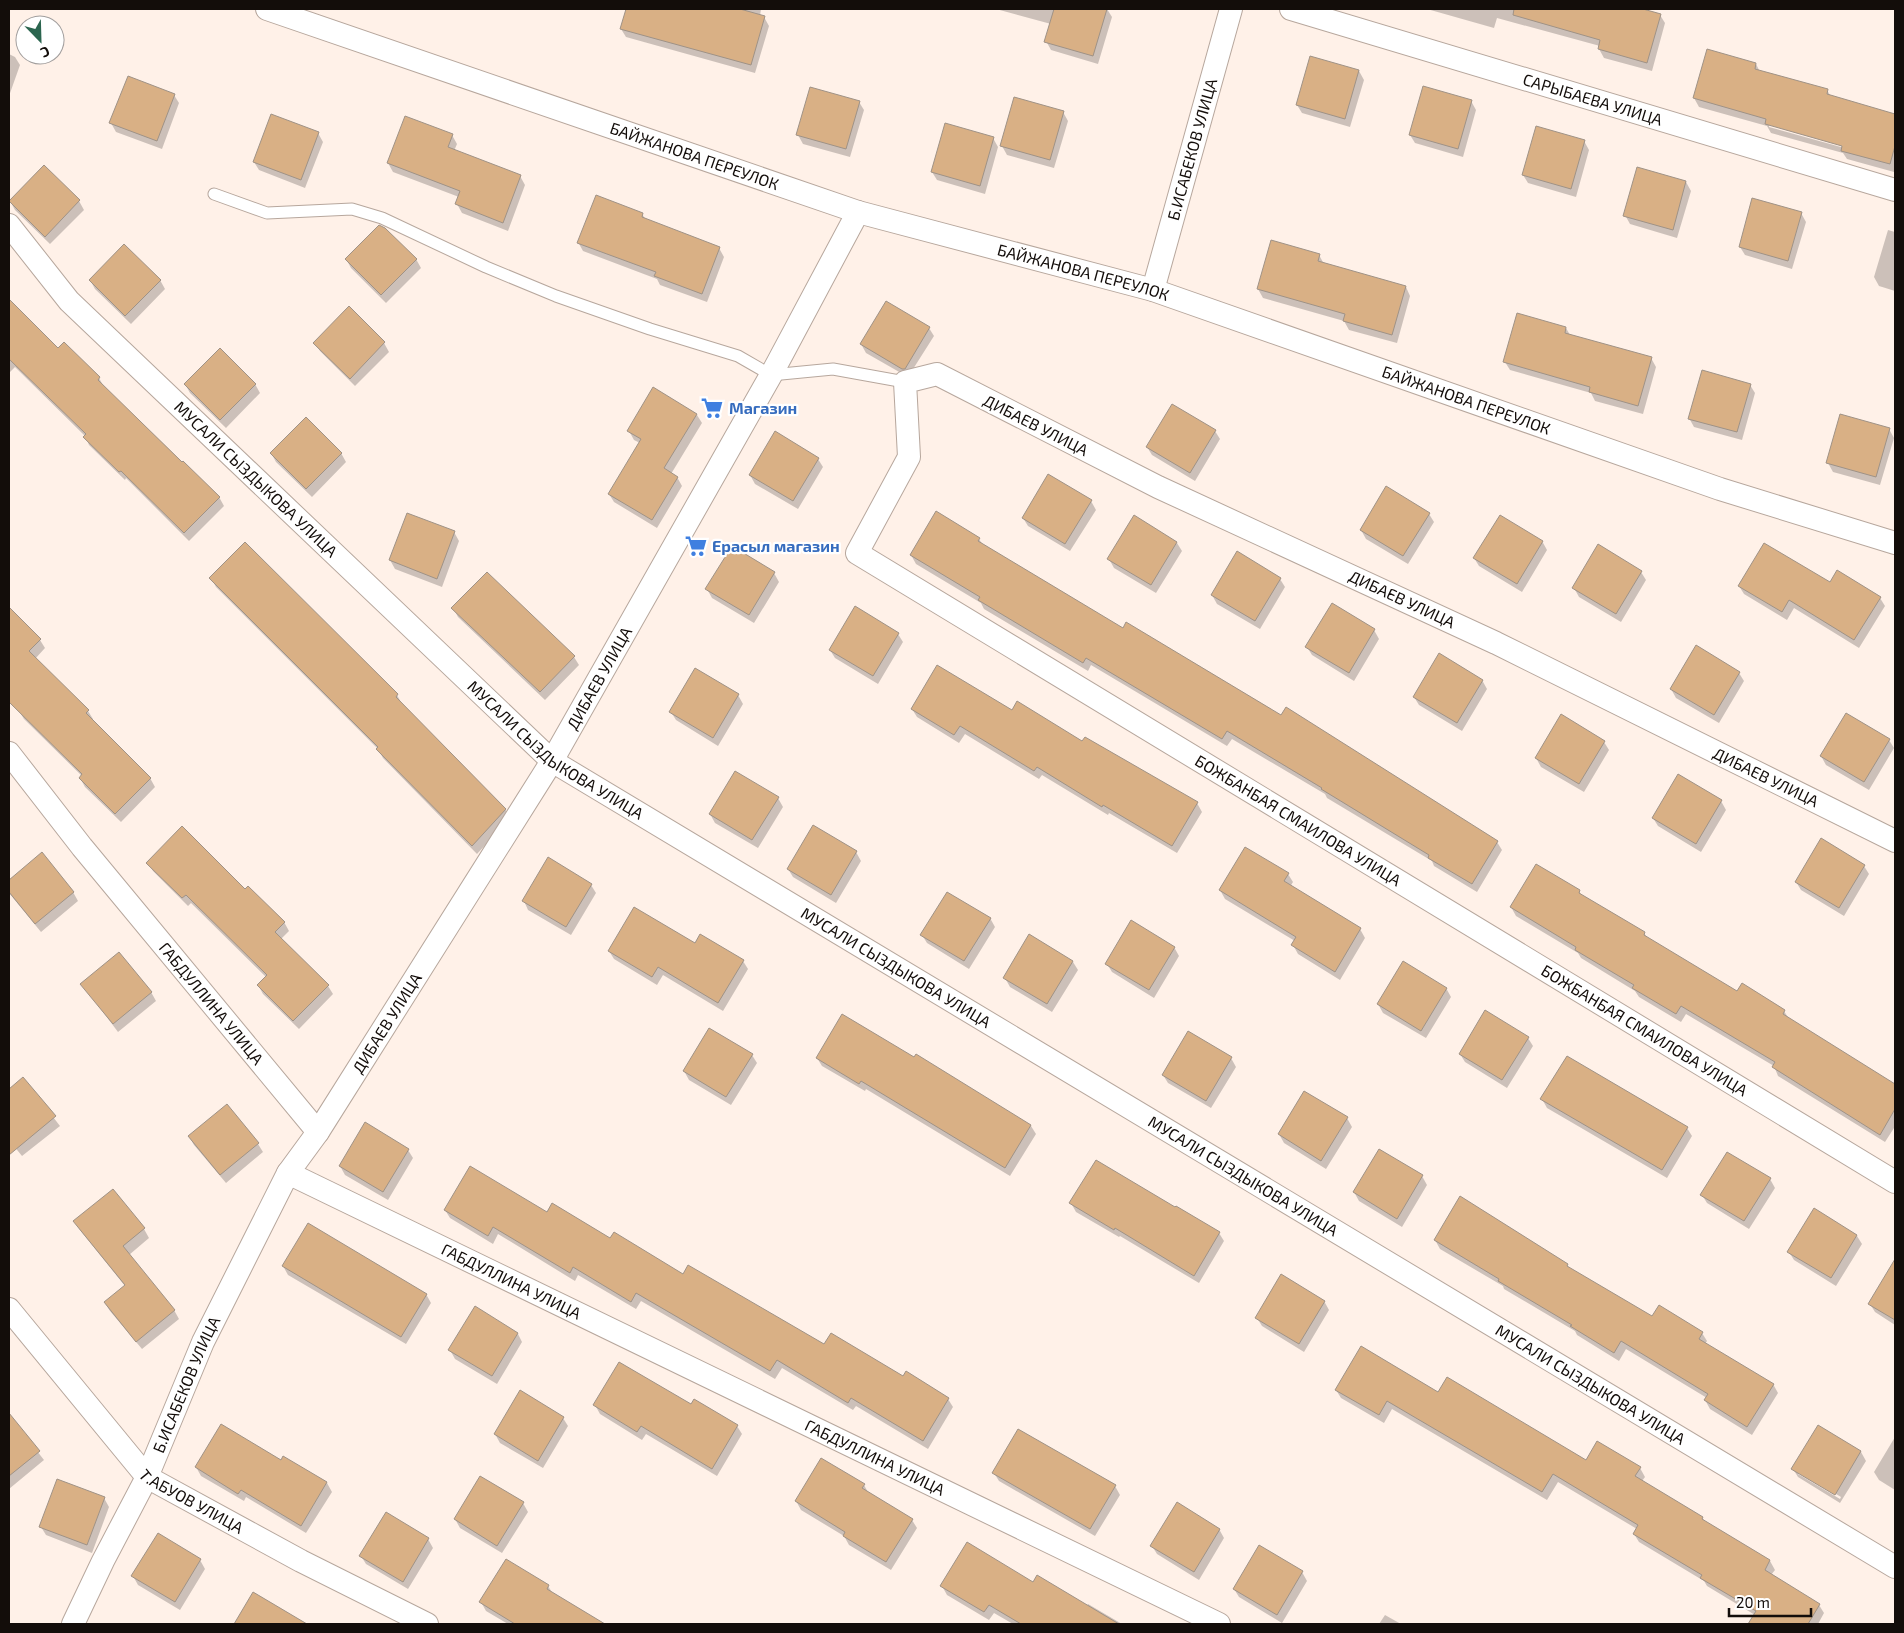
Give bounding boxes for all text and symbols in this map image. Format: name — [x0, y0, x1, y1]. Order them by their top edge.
north arrow — [15, 15, 65, 65]
text: С — [38, 43, 52, 62]
street label: САРЫБАЕВА УЛИЦА — [1521, 69, 1665, 129]
street label: Б.ИСАБЕКОВ УЛИЦА — [1163, 76, 1220, 222]
street label: БАЙЖАНОВА ПЕРЕУЛОК — [608, 118, 782, 193]
street label: БАЙЖАНОВА ПЕРЕУЛОК — [995, 239, 1172, 304]
street label: БАЙЖАНОВА ПЕРЕУЛОК — [1380, 361, 1553, 438]
street label: ДИБАЕВ УЛИЦА — [981, 390, 1092, 459]
supermarket icon: Магазин — [699, 395, 725, 421]
street label: МУСАЛИ СЫЗДЫКОВА УЛИЦА — [171, 397, 342, 561]
place label: Магазин — [729, 398, 797, 417]
supermarket icon: Ерасыл магазин — [683, 533, 709, 559]
place label: Ерасыл магазин — [712, 536, 840, 555]
street label: ДИБАЕВ УЛИЦА — [1346, 566, 1458, 631]
street label: ДИБАЕВ УЛИЦА — [562, 623, 635, 732]
street label: МУСАЛИ СЫЗДЫКОВА УЛИЦА — [464, 676, 647, 823]
street label: ДИБАЕВ УЛИЦА — [1710, 743, 1822, 810]
street label: БОЖБАНБАЯ СМАИЛОВА УЛИЦА — [1192, 750, 1405, 890]
street label: МУСАЛИ СЫЗДЫКОВА УЛИЦА — [798, 903, 994, 1031]
street label: ГАБДУЛЛИНА УЛИЦА — [156, 938, 268, 1068]
street label: БОЖБАНБАЯ СМАИЛОВА УЛИЦА — [1538, 960, 1751, 1099]
street label: ДИБАЕВ УЛИЦА — [348, 969, 425, 1076]
street label: МУСАЛИ СЫЗДЫКОВА УЛИЦА — [1145, 1111, 1342, 1240]
street label: ГАБДУЛЛИНА УЛИЦА — [439, 1239, 585, 1323]
street label: Б.ИСАБЕКОВ УЛИЦА — [148, 1313, 223, 1455]
street label: МУСАЛИ СЫЗДЫКОВА УЛИЦА — [1493, 1320, 1689, 1448]
street label: ГАБДУЛЛИНА УЛИЦА — [802, 1415, 948, 1499]
street label: Т.АБУОВ УЛИЦА — [135, 1465, 247, 1537]
scale bar — [1729, 1586, 1812, 1618]
text: 20 m — [1736, 1593, 1770, 1611]

